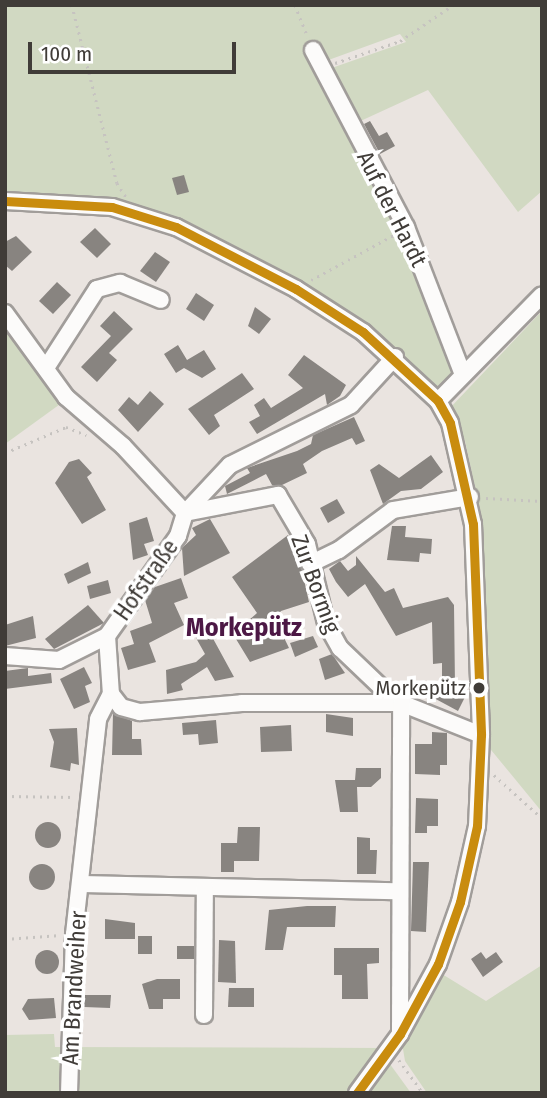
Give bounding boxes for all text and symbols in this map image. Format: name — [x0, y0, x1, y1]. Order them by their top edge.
scale bar — [32, 28, 240, 72]
text: 100 m — [41, 41, 92, 67]
street label: Auf der Hardt — [351, 147, 433, 271]
street label: Zur Bormig — [285, 531, 347, 637]
street label: Hofstraße — [108, 534, 184, 626]
district label: Morkepütz — [186, 612, 302, 644]
place label: Morkepütz — [375, 675, 466, 701]
marker: Morkepütz — [472, 681, 486, 695]
street label: Am Brandweiher — [56, 910, 92, 1066]

